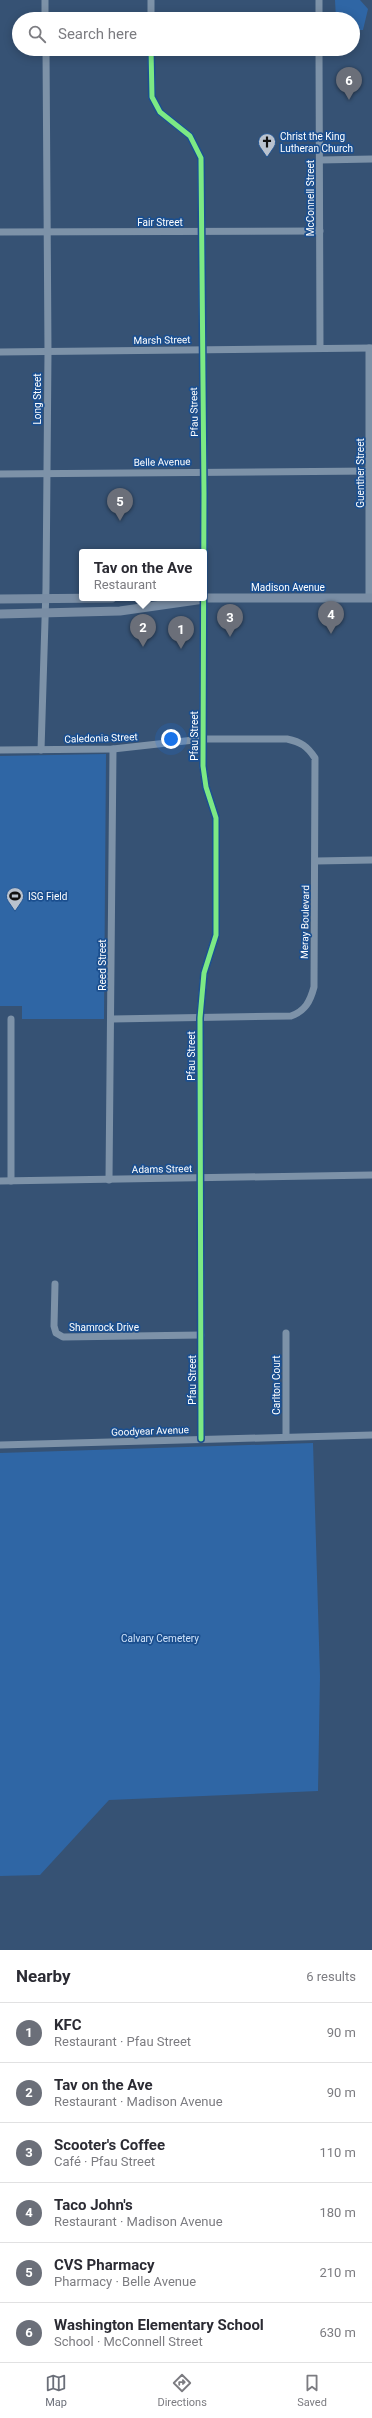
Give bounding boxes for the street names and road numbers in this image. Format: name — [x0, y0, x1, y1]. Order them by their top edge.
street label: McConnell Street — [305, 160, 316, 236]
street label: Fair Street — [137, 217, 183, 228]
street label: Marsh Street — [133, 334, 191, 346]
street label: Long Street — [32, 373, 43, 425]
street label: Pfau Street — [188, 387, 200, 437]
street label: Guenther Street — [355, 438, 366, 508]
street label: Belle Avenue — [133, 456, 191, 468]
street label: Madison Avenue — [251, 582, 325, 593]
street label: Pfau Street — [189, 711, 200, 761]
street label: Caledonia Street — [64, 731, 138, 745]
street label: Meray Boulevard — [299, 885, 311, 959]
street label: Reed Street — [97, 939, 108, 991]
street label: Pfau Street — [186, 1031, 197, 1081]
street label: Adams Street — [132, 1163, 192, 1175]
street label: Shamrock Drive — [69, 1322, 139, 1333]
street label: Pfau Street — [187, 1355, 198, 1405]
street label: Carlton Court — [271, 1355, 282, 1415]
street label: Goodyear Avenue — [111, 1424, 189, 1438]

